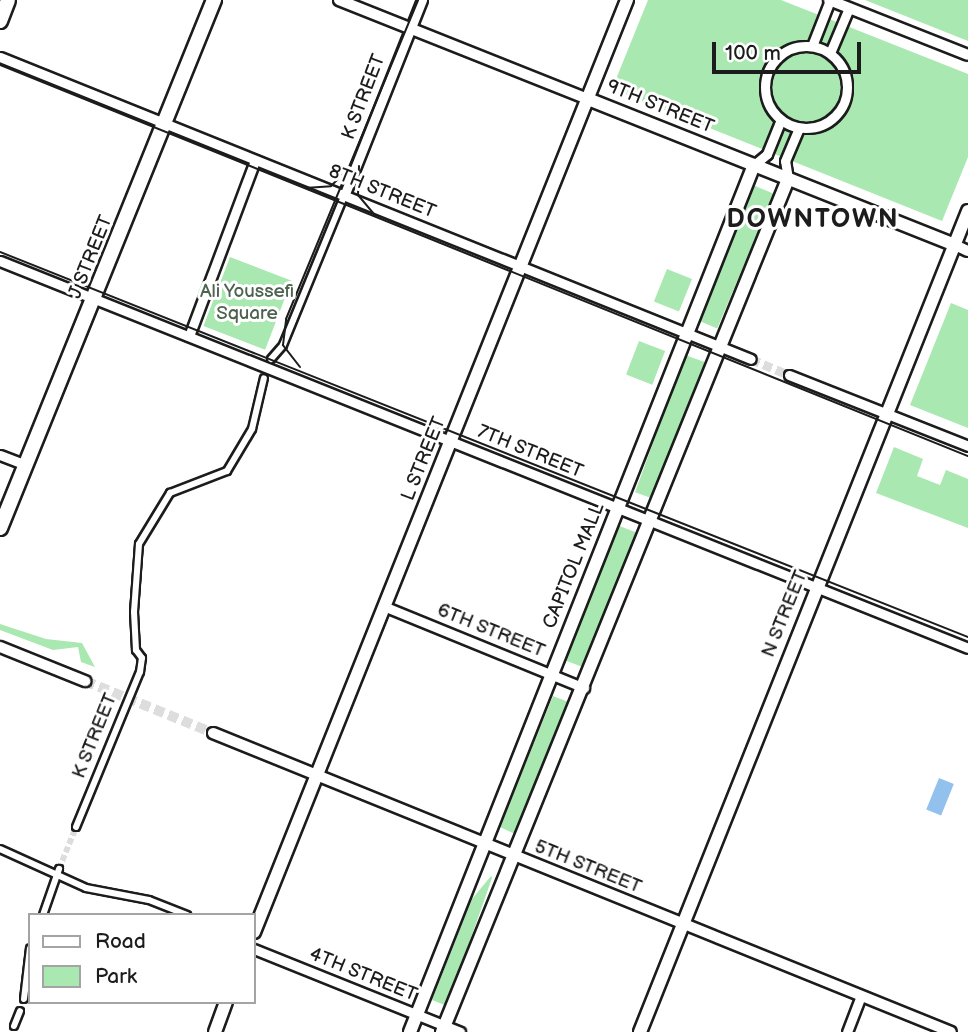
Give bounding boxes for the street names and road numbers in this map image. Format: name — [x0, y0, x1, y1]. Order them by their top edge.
street label: K STREET — [337, 51, 391, 143]
street label: 9TH STREET — [603, 75, 717, 139]
street label: 8TH STREET — [325, 160, 439, 224]
street label: J STREET — [64, 212, 118, 302]
street label: L STREET — [397, 414, 451, 504]
street label: 7TH STREET — [474, 420, 586, 484]
street label: CAPITOL MALL — [538, 500, 610, 632]
street label: N STREET — [757, 567, 813, 661]
street label: 6TH STREET — [434, 599, 548, 663]
street label: K STREET — [68, 690, 122, 782]
street label: 5TH STREET — [531, 835, 645, 899]
street label: 4TH STREET — [306, 943, 420, 1007]

